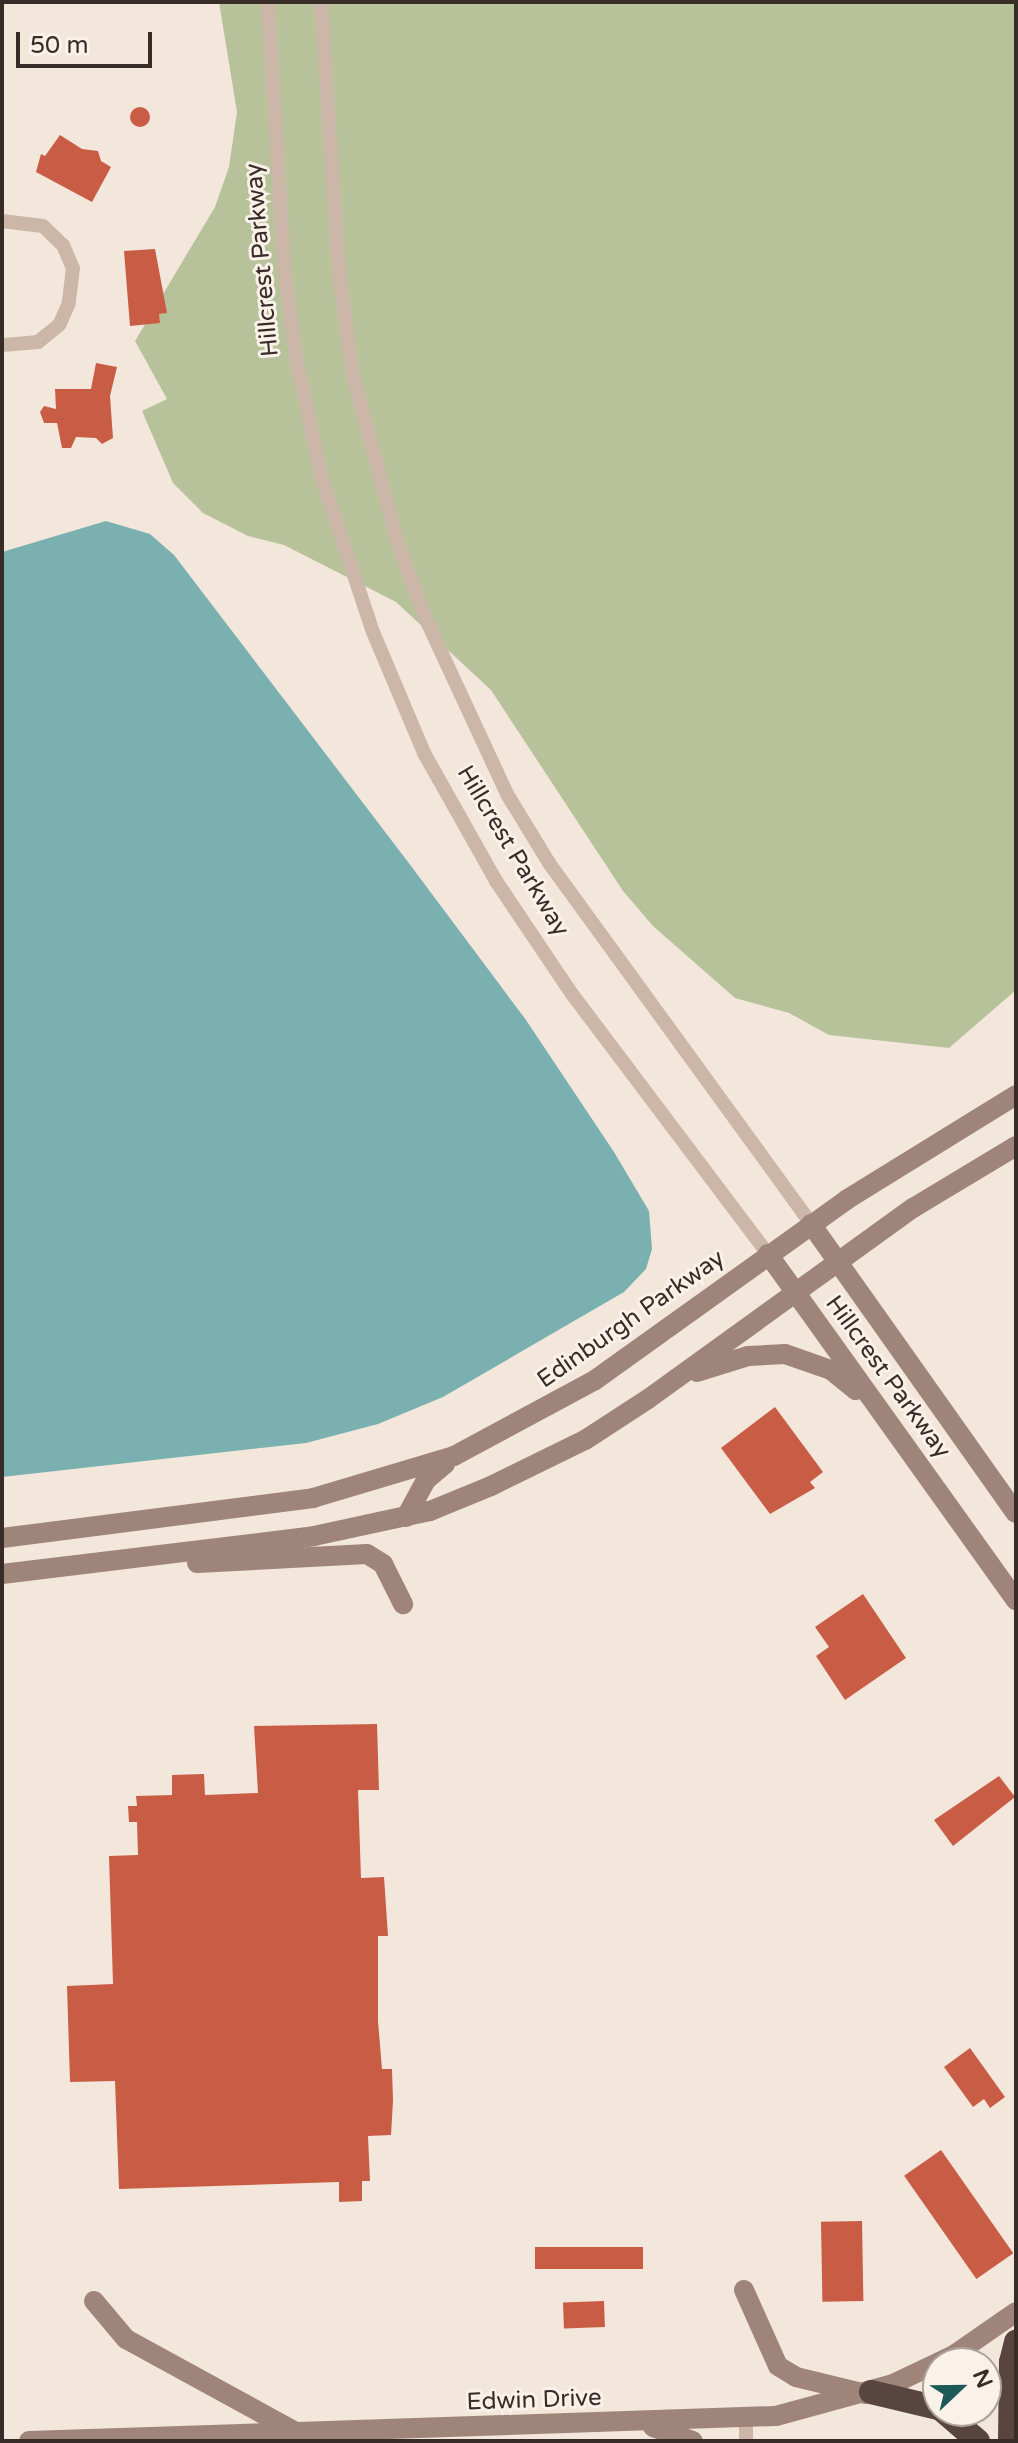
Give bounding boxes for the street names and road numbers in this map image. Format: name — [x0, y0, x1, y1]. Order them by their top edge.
street label: Hillcrest Parkway — [239, 162, 285, 358]
street label: Hillcrest Parkway — [451, 760, 575, 942]
street label: Edinburgh Parkway — [532, 1244, 730, 1394]
street label: Hillcrest Parkway — [819, 1290, 957, 1464]
street label: Edwin Drive — [466, 2383, 602, 2417]

